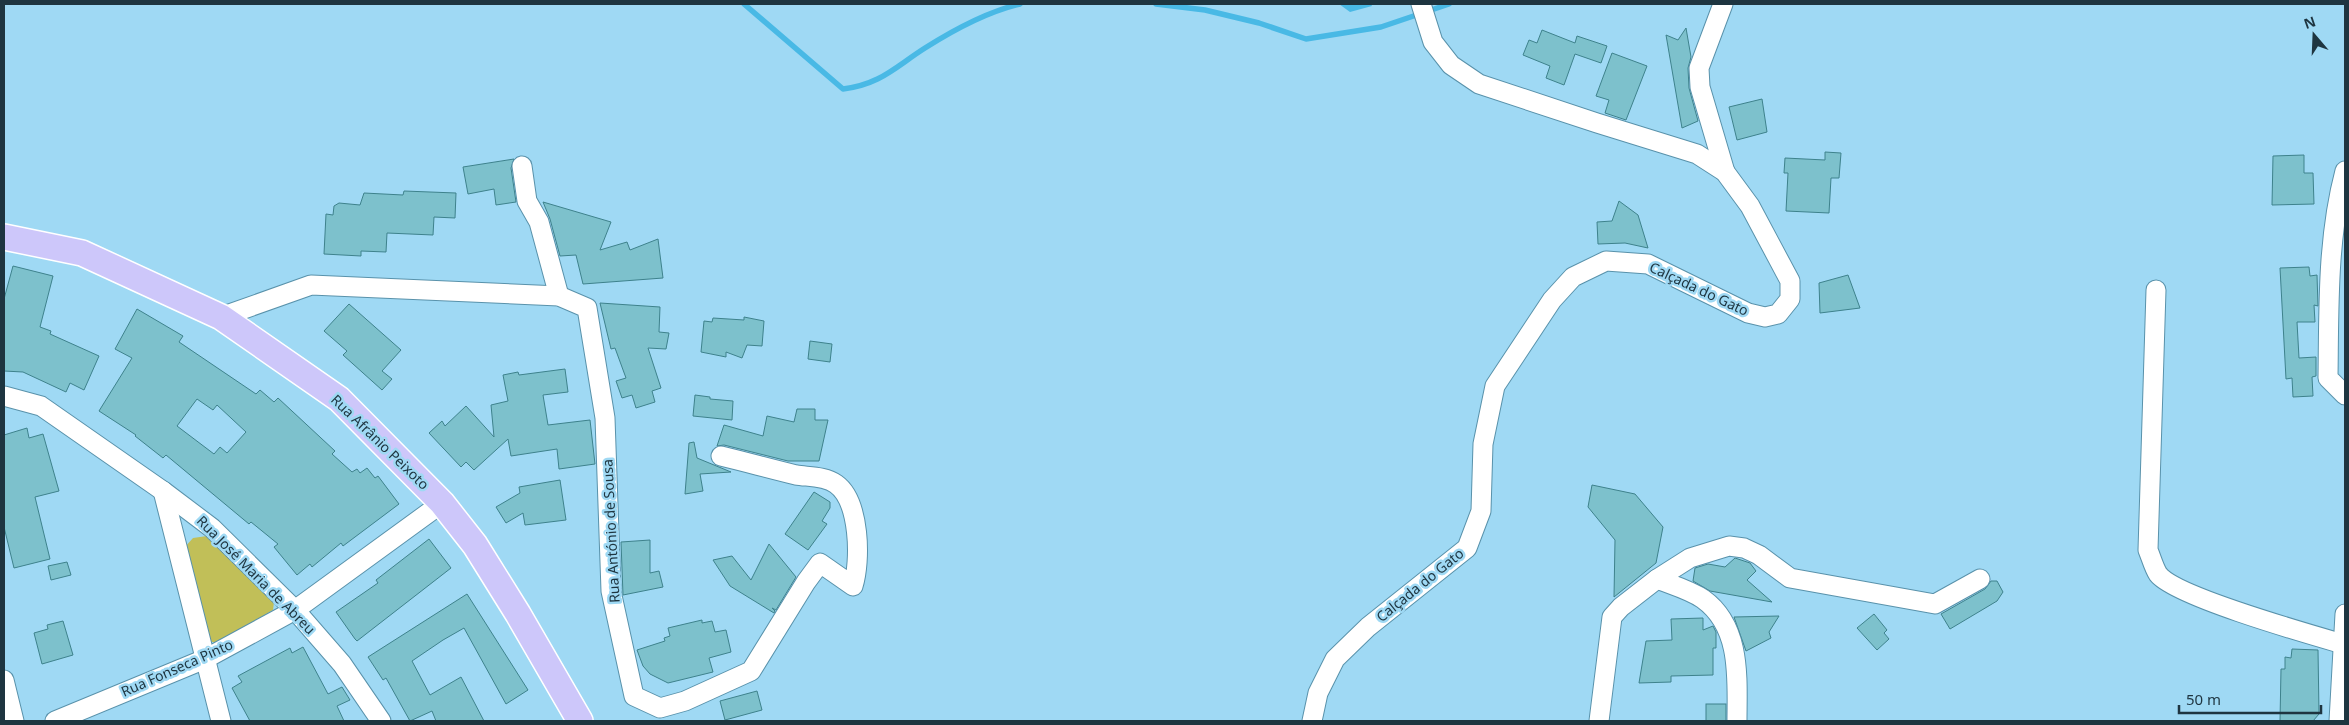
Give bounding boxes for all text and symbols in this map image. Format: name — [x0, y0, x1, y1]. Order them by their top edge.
north arrow — [2289, 10, 2339, 60]
text: N — [2301, 11, 2318, 33]
street label: Calçada do Gato — [1647, 257, 1752, 320]
street label: Rua Afrânio Peixoto — [327, 390, 434, 493]
street label: Rua António de Sousa — [597, 459, 624, 603]
street label: Rua José Maria de Abreu — [193, 511, 320, 638]
street label: Calçada do Gato — [1372, 543, 1467, 626]
street label: Rua Fonseca Pinto — [118, 634, 236, 701]
scale bar — [2179, 682, 2322, 714]
text: 50 m — [2186, 689, 2221, 709]

